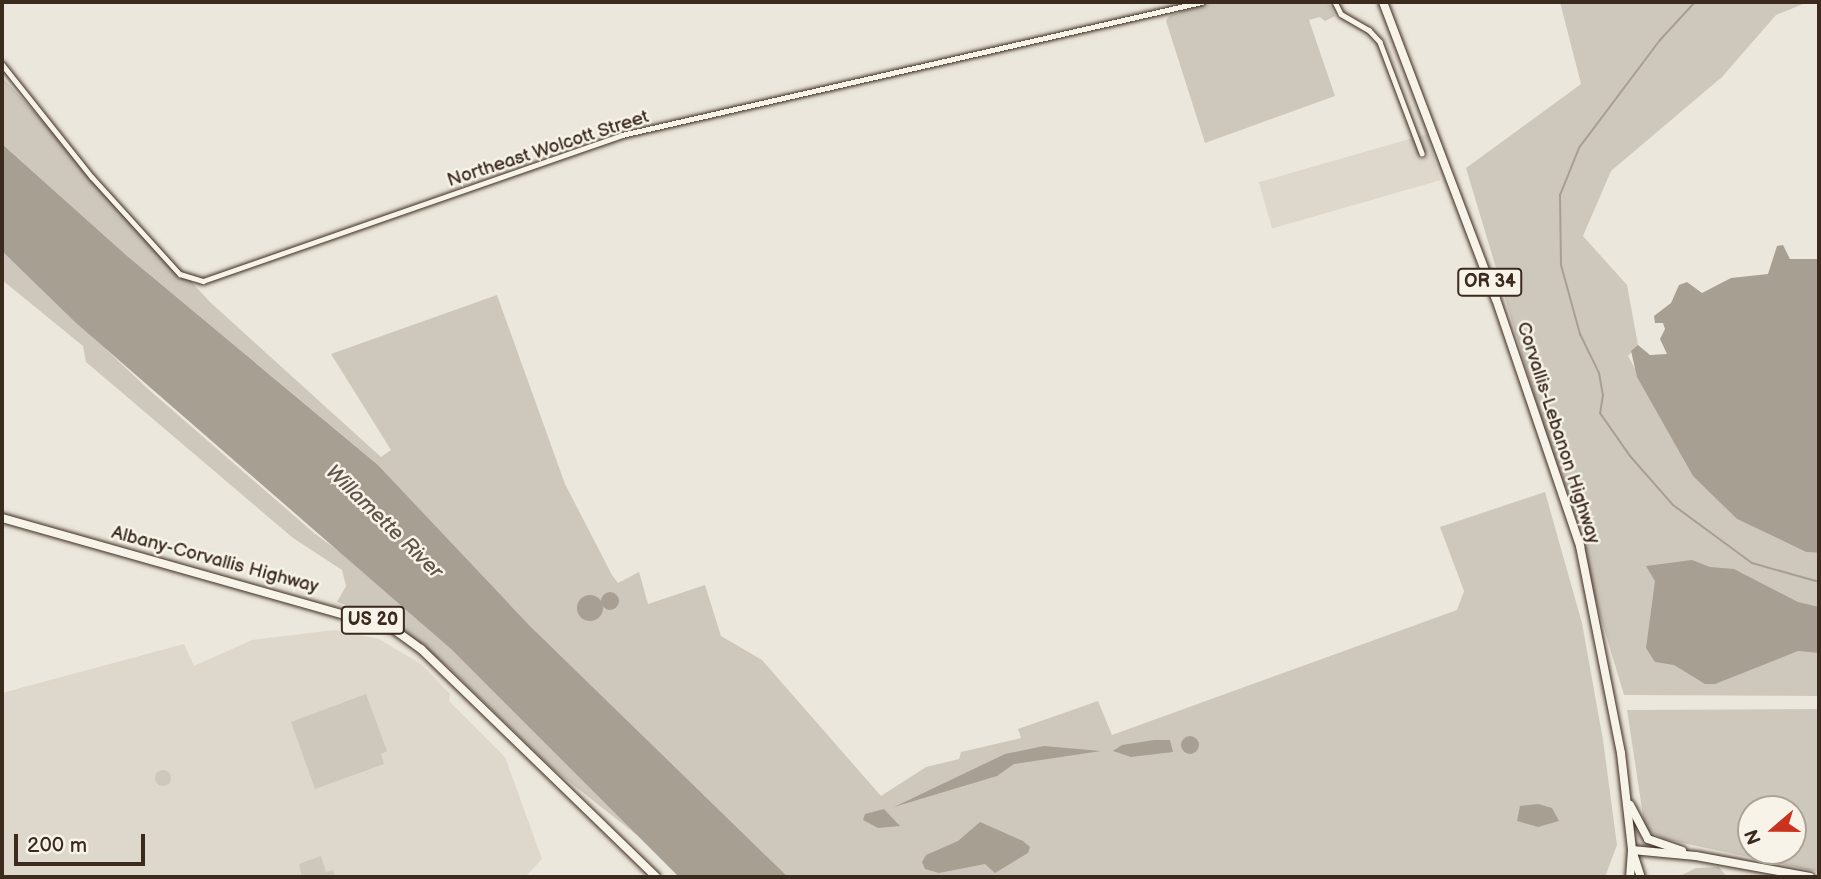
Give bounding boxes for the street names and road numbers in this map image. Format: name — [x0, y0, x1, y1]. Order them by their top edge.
street label: Northeast Wolcott Street — [444, 105, 652, 193]
road number: OR 34 — [1457, 268, 1523, 296]
street label: Corvallis-Lebanon Highway — [1511, 319, 1605, 547]
street label: Albany-Corvallis Highway — [109, 521, 321, 599]
road number: US 20 — [340, 606, 406, 634]

